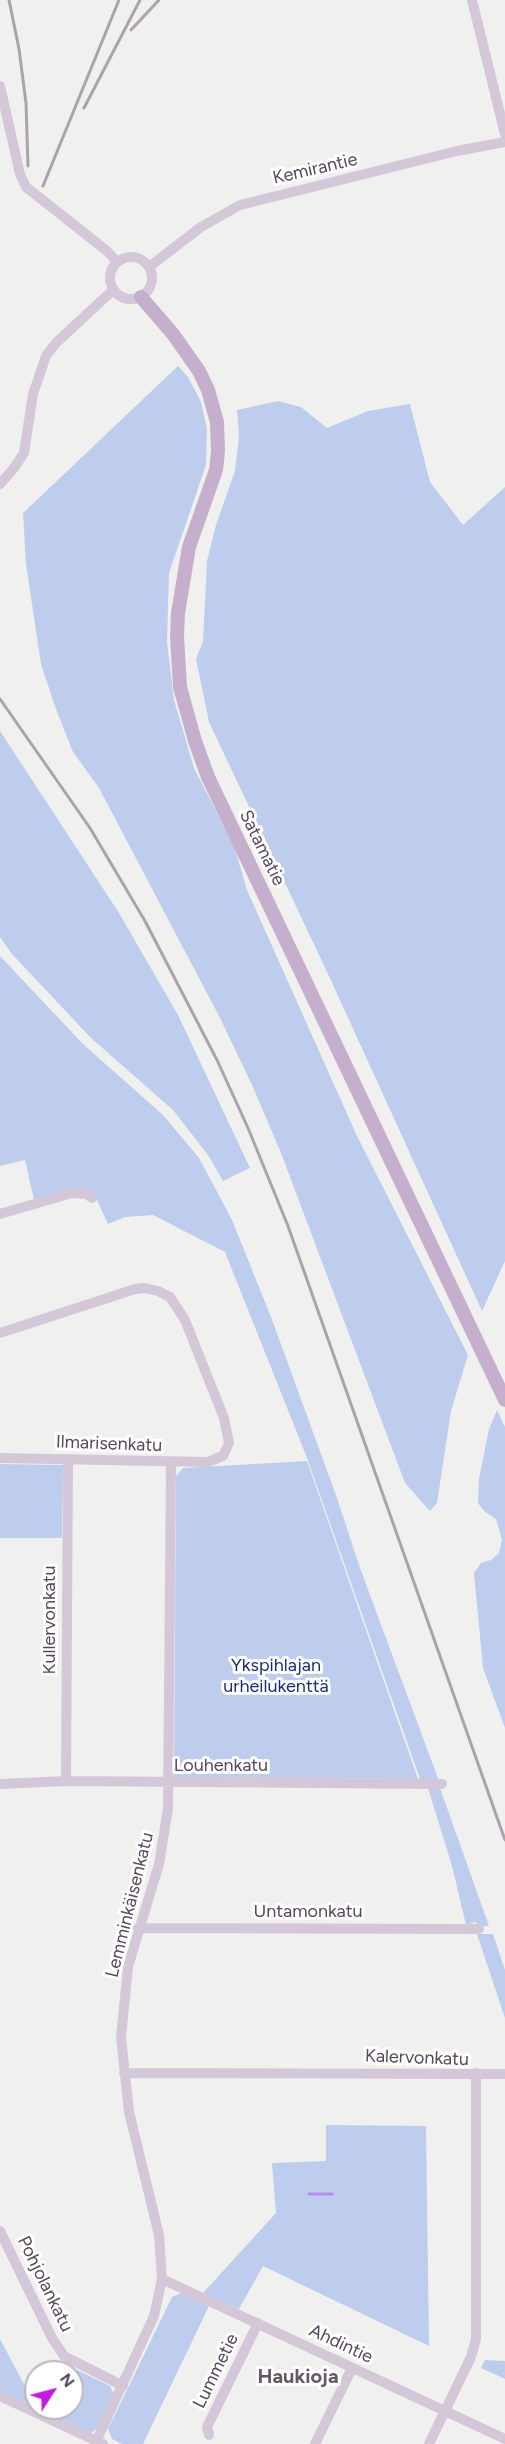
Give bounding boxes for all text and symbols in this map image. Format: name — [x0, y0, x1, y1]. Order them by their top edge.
street label: Kemirantie — [271, 149, 359, 189]
street label: Satamatie — [234, 807, 290, 889]
street label: Ilmarisenkatu — [55, 1431, 163, 1457]
street label: Kullervonkatu — [39, 1565, 61, 1675]
park label: Ykspihlajan urheilukenttä — [223, 1655, 329, 1698]
street label: Louhenkatu — [174, 1755, 268, 1777]
street label: Lemminkäisenkatu — [102, 1830, 158, 1980]
street label: Untamonkatu — [253, 1901, 363, 1923]
street label: Kalervonkatu — [365, 2045, 469, 2071]
street label: Pohjolankatu — [13, 2233, 77, 2335]
street label: Ahdintie — [306, 2320, 376, 2368]
street label: Lummetie — [189, 2330, 243, 2412]
north arrow — [24, 2360, 84, 2420]
district label: Haukioja — [257, 2365, 339, 2389]
text: N — [56, 2370, 79, 2391]

